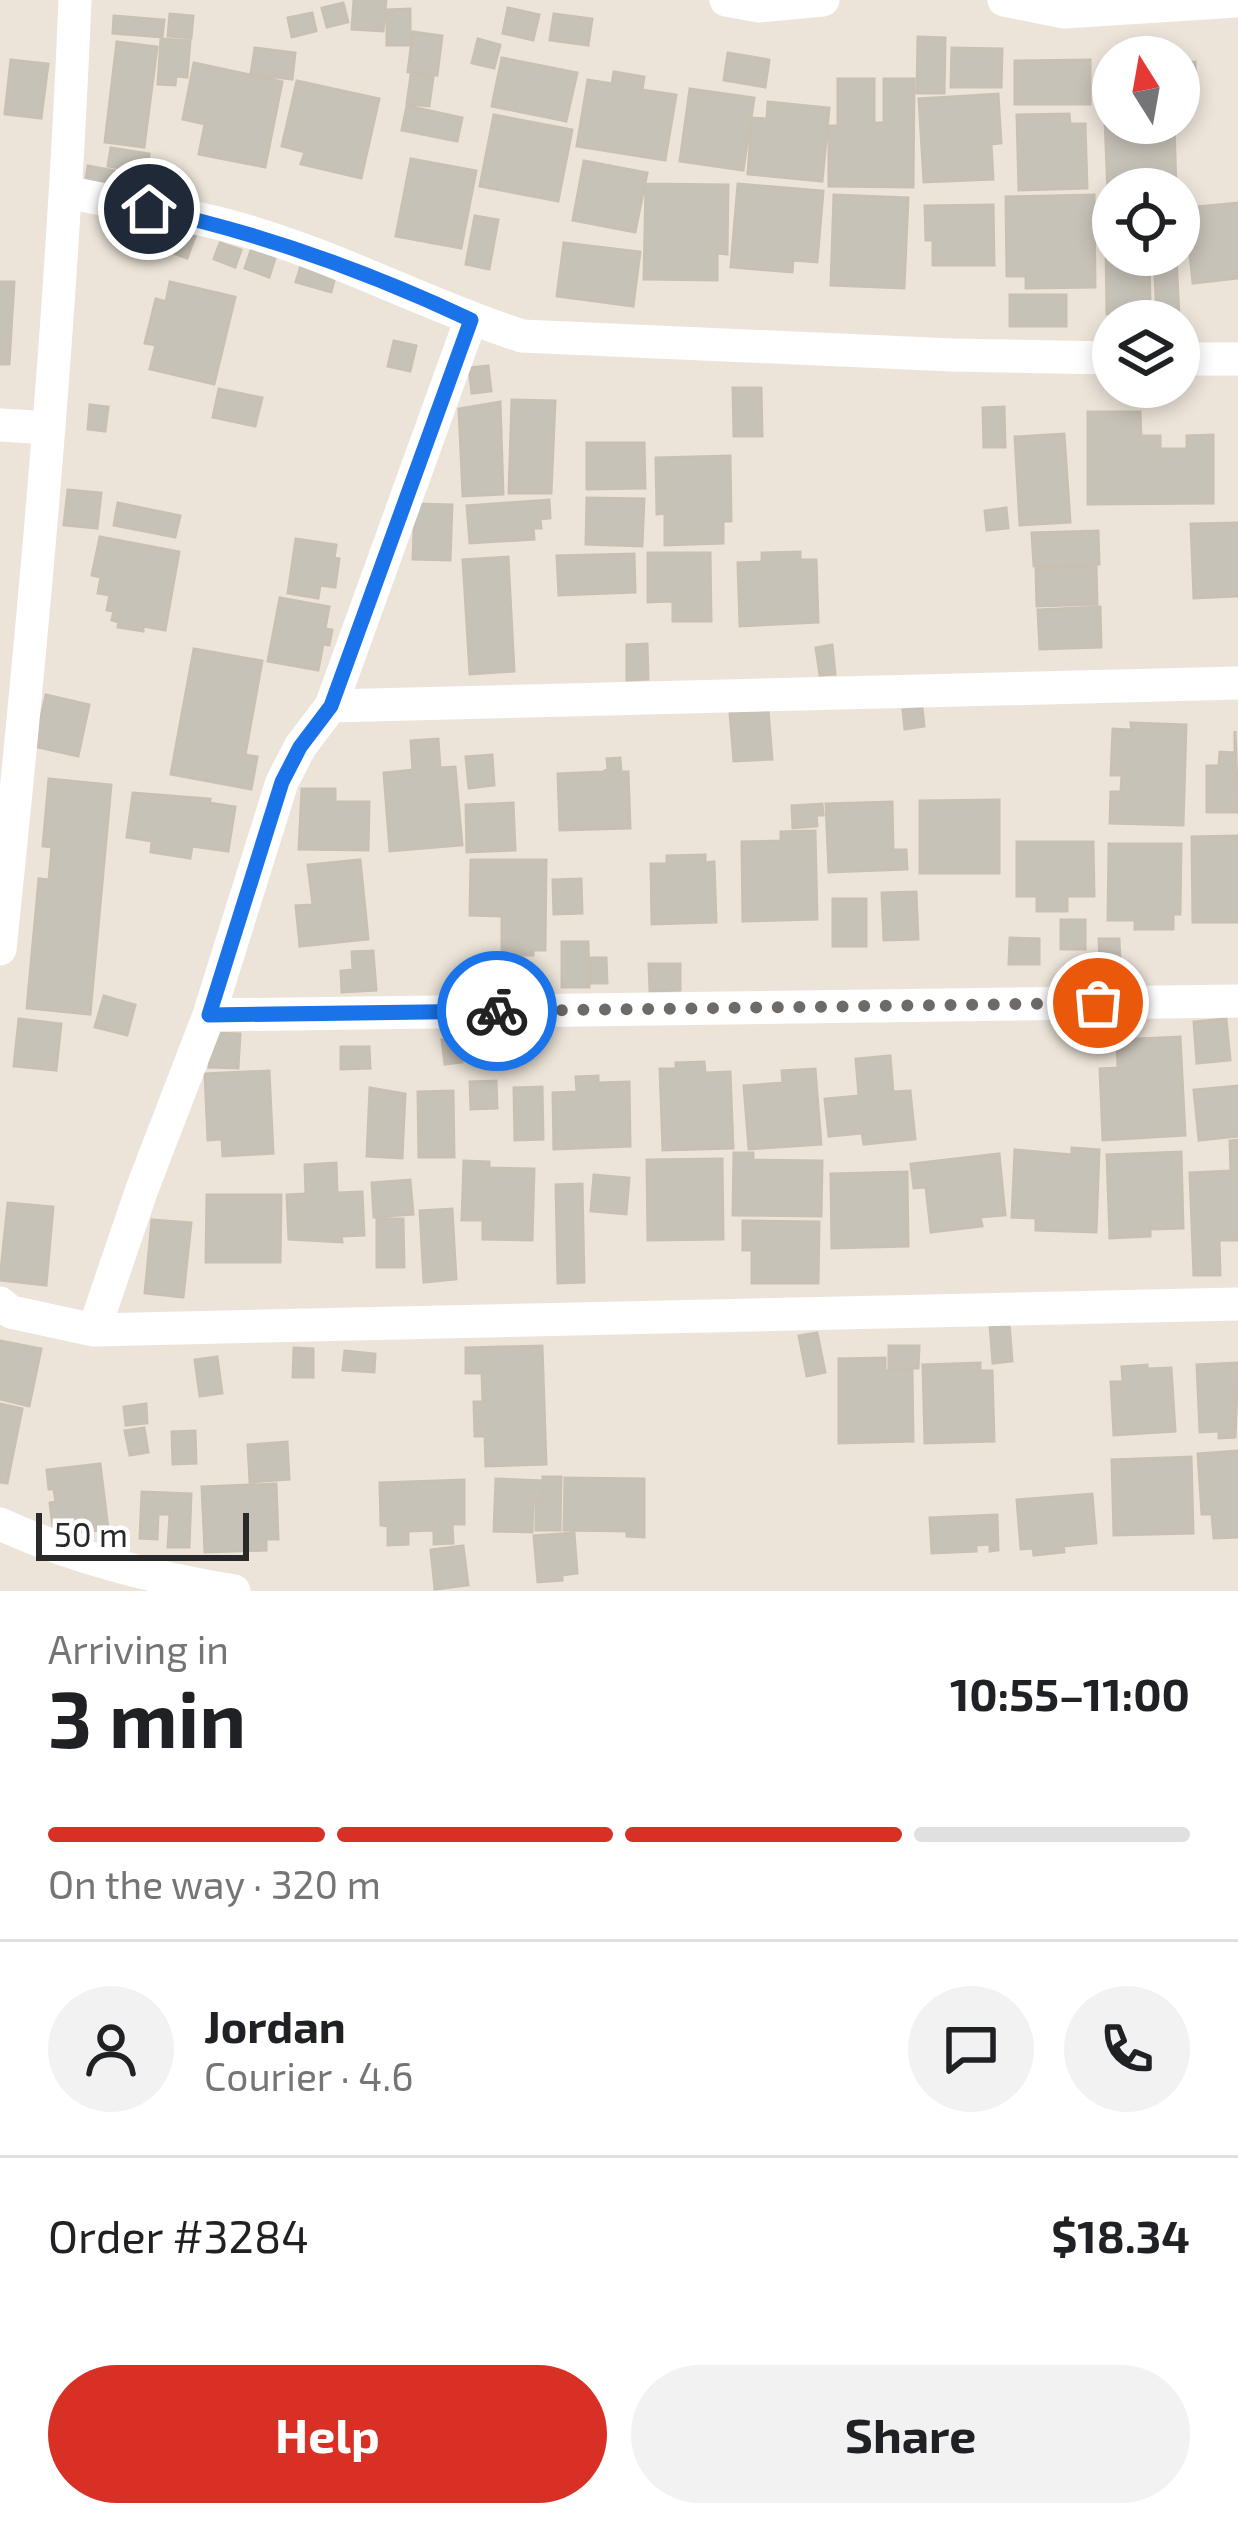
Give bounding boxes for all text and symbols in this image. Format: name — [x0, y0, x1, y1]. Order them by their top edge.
north arrow — [1092, 36, 1200, 144]
map controls — [1092, 36, 1200, 408]
pin — [98, 158, 200, 260]
button: locate — [1092, 168, 1200, 276]
icon: home — [116, 176, 182, 242]
button: layers — [1092, 300, 1200, 408]
courier — [437, 951, 557, 1071]
pin — [1047, 952, 1149, 1054]
icon: bag — [1065, 970, 1131, 1036]
icon: bike — [464, 978, 530, 1044]
scale bar — [36, 1507, 249, 1560]
text: 50 m — [54, 1514, 128, 1554]
text: Arriving in — [48, 1625, 229, 1672]
text: 10:55–11:00 — [950, 1666, 1190, 1720]
text: 3 min — [48, 1670, 246, 1764]
text: On the way · 320 m — [48, 1860, 381, 1907]
button: person — [48, 1986, 174, 2112]
button: chat — [908, 1986, 1034, 2112]
button: phone — [1064, 1986, 1190, 2112]
text: Jordan — [204, 1998, 346, 2052]
text: Courier · 4.6 — [204, 2052, 414, 2099]
text: Order #3284 — [48, 2208, 309, 2262]
text: $18.34 — [1051, 2208, 1190, 2262]
button: Help — [48, 2365, 607, 2503]
button: Share — [631, 2365, 1190, 2503]

